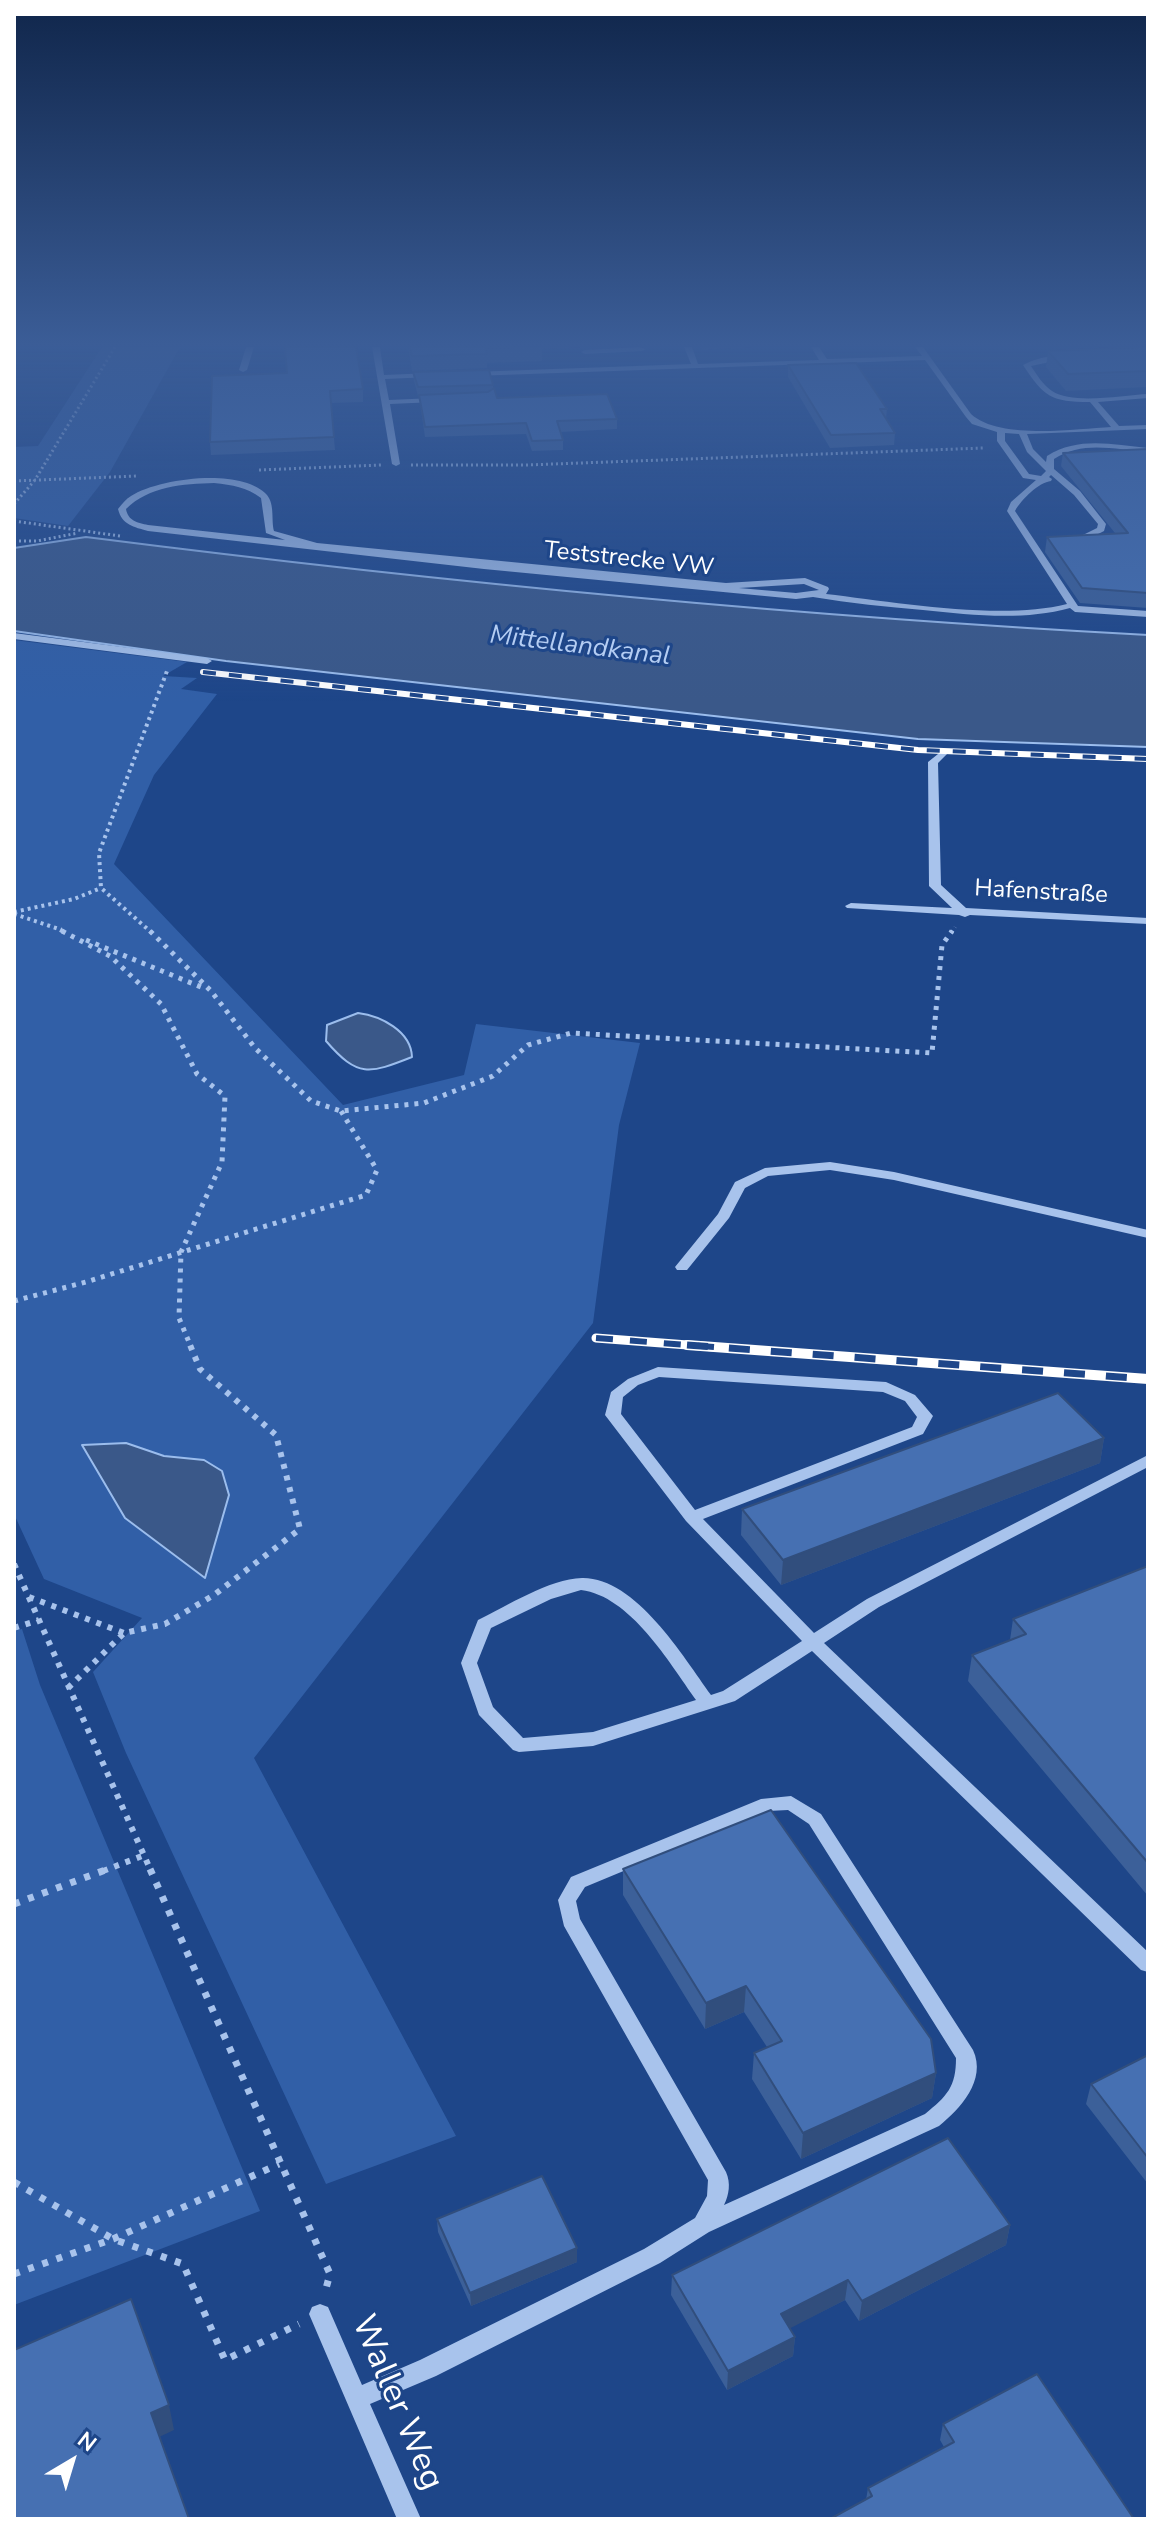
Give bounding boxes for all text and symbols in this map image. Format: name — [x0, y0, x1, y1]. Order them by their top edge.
street label: Teststrecke VW — [542, 537, 716, 583]
water label: Mittellandkanal — [488, 620, 672, 674]
street label: Hafenstraße — [974, 875, 1108, 911]
street label: Waller Weg — [341, 2309, 451, 2497]
north arrow — [32, 2421, 112, 2501]
text: N — [71, 2425, 102, 2459]

